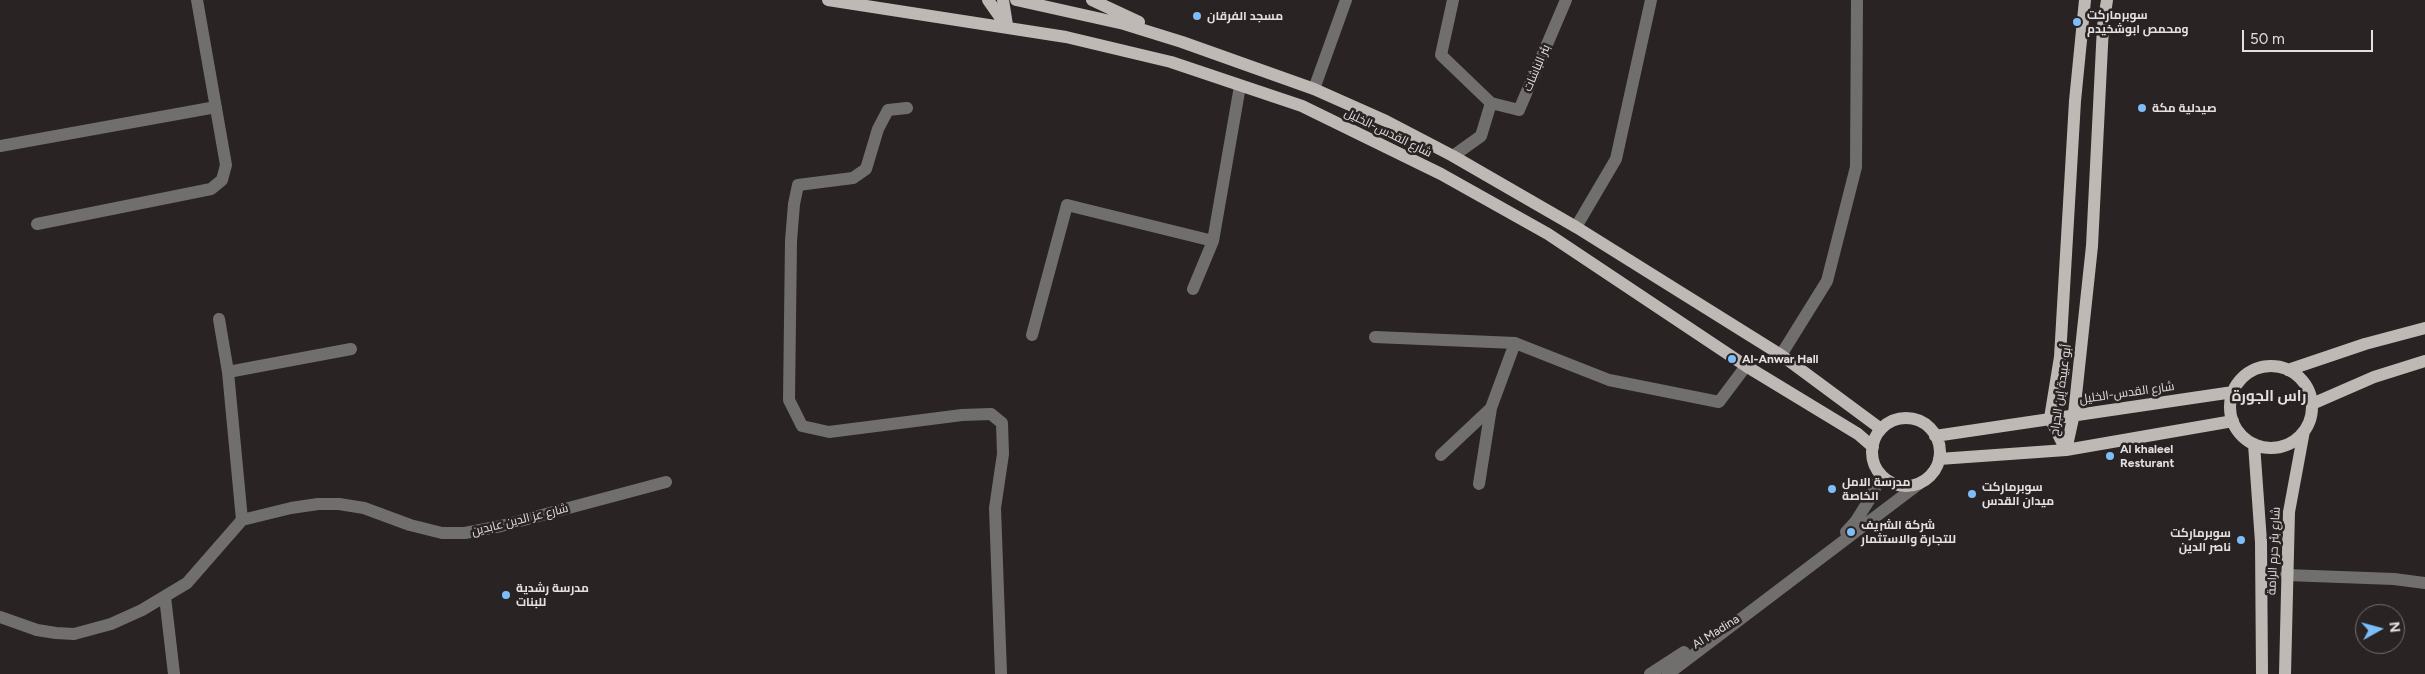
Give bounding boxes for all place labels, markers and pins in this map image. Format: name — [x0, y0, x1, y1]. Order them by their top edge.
place label: سوبرماركت ومحمص ابوشخيدم — [2087, 8, 2189, 36]
place label: مسجد الفرقان — [1207, 9, 1283, 23]
marker: مسجد الفرقان — [1191, 10, 1203, 22]
marker: سوبرماركت ومحمص ابوشخيدم — [2071, 16, 2083, 28]
place label: صيدلية مكة — [2152, 101, 2217, 115]
marker: صيدلية مكة — [2136, 102, 2148, 114]
place label: Al-Anwar Hall — [1742, 352, 1819, 366]
marker: Al-Anwar Hall — [1726, 353, 1738, 365]
place label: Al khaleel Resturant — [2120, 442, 2174, 470]
marker: Al khaleel Resturant — [2104, 450, 2116, 462]
place label: مدرسة الامل الخاصة — [1842, 475, 1910, 503]
place label: سوبرماركت ميدان القدس — [1982, 480, 2054, 508]
marker: مدرسة الامل الخاصة — [1826, 483, 1838, 495]
marker: سوبرماركت ميدان القدس — [1966, 488, 1978, 500]
place label: شركة الشريف للتجارة والاستثمار — [1861, 518, 1956, 546]
marker: شركة الشريف للتجارة والاستثمار — [1845, 526, 1857, 538]
place label: سوبرماركت ناصر الدين — [2170, 526, 2231, 554]
marker: سوبرماركت ناصر الدين — [2235, 534, 2247, 546]
place label: مدرسة رشدية للبنات — [516, 581, 589, 609]
marker: مدرسة رشدية للبنات — [500, 589, 512, 601]

